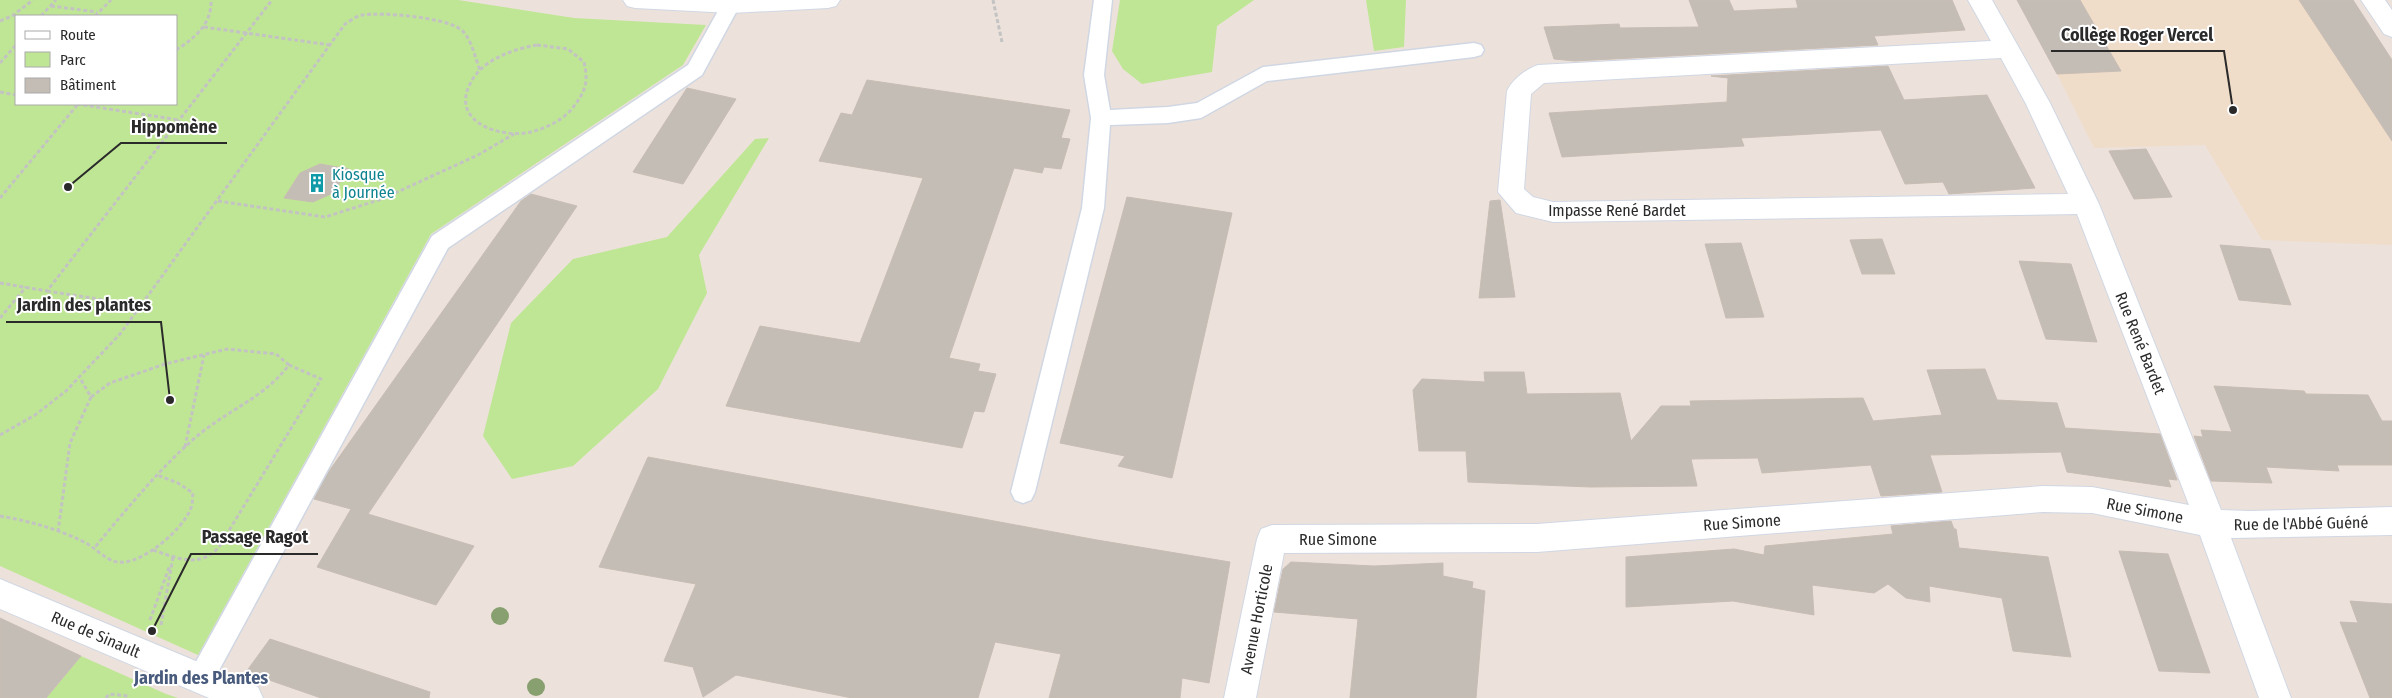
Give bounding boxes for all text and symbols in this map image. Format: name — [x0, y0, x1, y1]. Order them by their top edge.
legend — [15, 15, 178, 105]
callout: Collège Roger Vercel — [2051, 18, 2224, 51]
text: Collège Roger Vercel — [2061, 24, 2213, 46]
text: Route — [60, 26, 96, 44]
text: Parc — [60, 51, 86, 69]
text: Bâtiment — [60, 76, 116, 94]
callout: Hippomène — [121, 110, 227, 143]
text: Hippomène — [131, 116, 217, 138]
place label: Kiosque à Journée — [332, 165, 395, 202]
building icon: Kiosque à Journée — [306, 172, 328, 194]
street label: Impasse René Bardet — [1548, 201, 1687, 220]
callout: Jardin des plantes — [6, 289, 161, 322]
street label: Rue René Bardet — [2111, 289, 2170, 398]
text: Jardin des plantes — [16, 294, 151, 316]
street label: Rue Simone — [2105, 494, 2185, 527]
street label: Rue Simone — [1703, 510, 1782, 535]
street label: Rue de l'Abbé Guéné — [2234, 513, 2369, 534]
callout: Passage Ragot — [191, 521, 318, 554]
text: Passage Ragot — [202, 526, 309, 548]
street label: Rue Simone — [1299, 530, 1377, 549]
street label: Avenue Horticole — [1236, 562, 1277, 676]
street label: Rue de Sinault — [48, 607, 144, 662]
district label: Jardin des Plantes — [133, 667, 268, 689]

